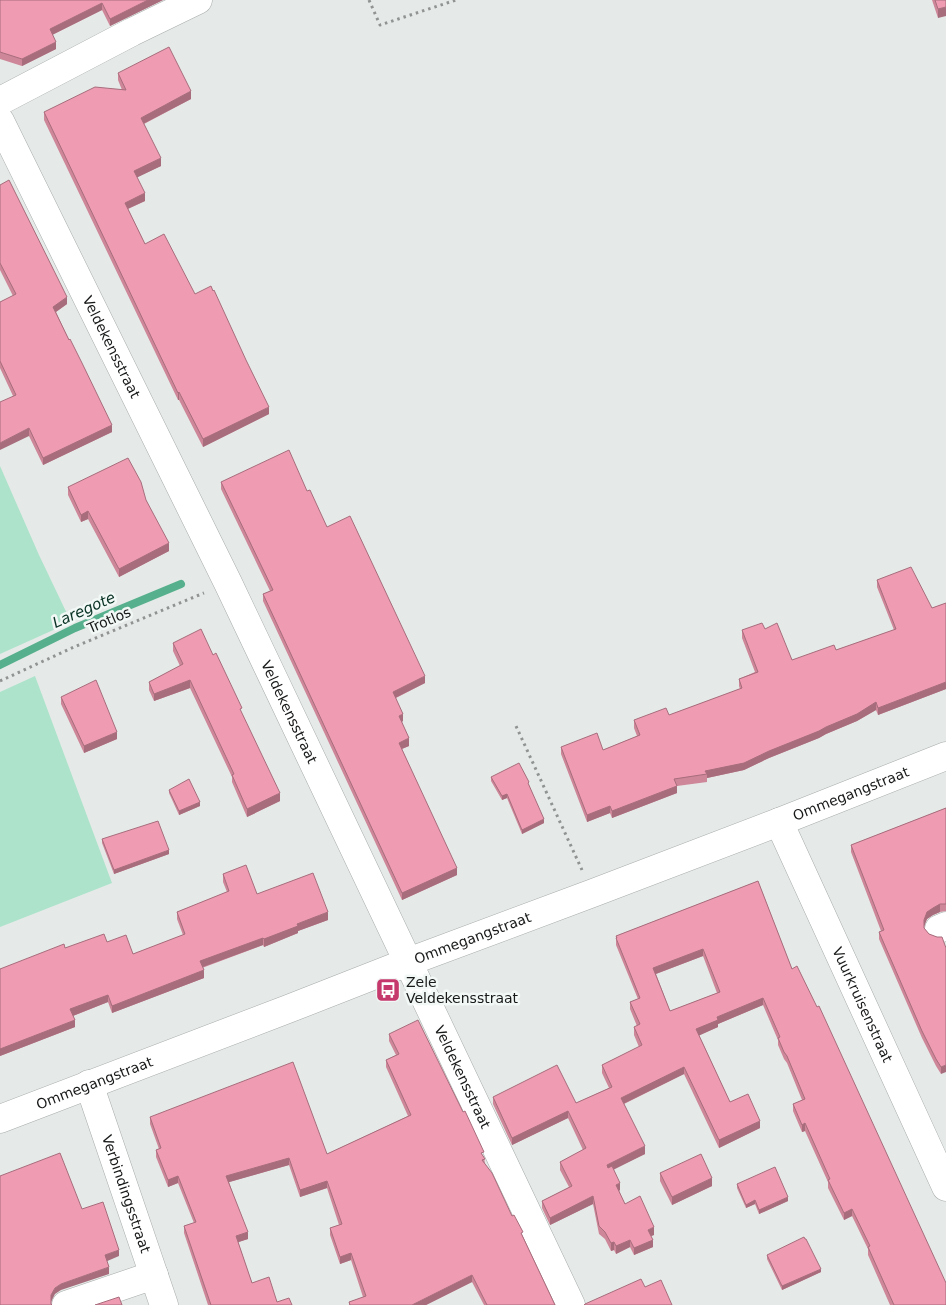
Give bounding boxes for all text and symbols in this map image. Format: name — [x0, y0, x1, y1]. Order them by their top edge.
street label: Veldekensstraat — [80, 293, 144, 401]
water label: Laregote — [50, 588, 118, 632]
street label: Trotlos — [84, 604, 133, 637]
street label: Veldekensstraat — [258, 658, 321, 767]
street label: Ommegangstraat — [791, 763, 912, 824]
street label: Ommegangstraat — [412, 909, 534, 967]
street label: Vuurkruisenstraat — [829, 945, 896, 1065]
place label: Zele Veldekensstraat — [406, 974, 519, 1006]
bus stop icon: Zele Veldekensstraat — [375, 977, 401, 1003]
street label: Veldekensstraat — [431, 1023, 494, 1131]
street label: Ommegangstraat — [34, 1053, 155, 1112]
street label: Verbindingsstraat — [99, 1133, 154, 1255]

